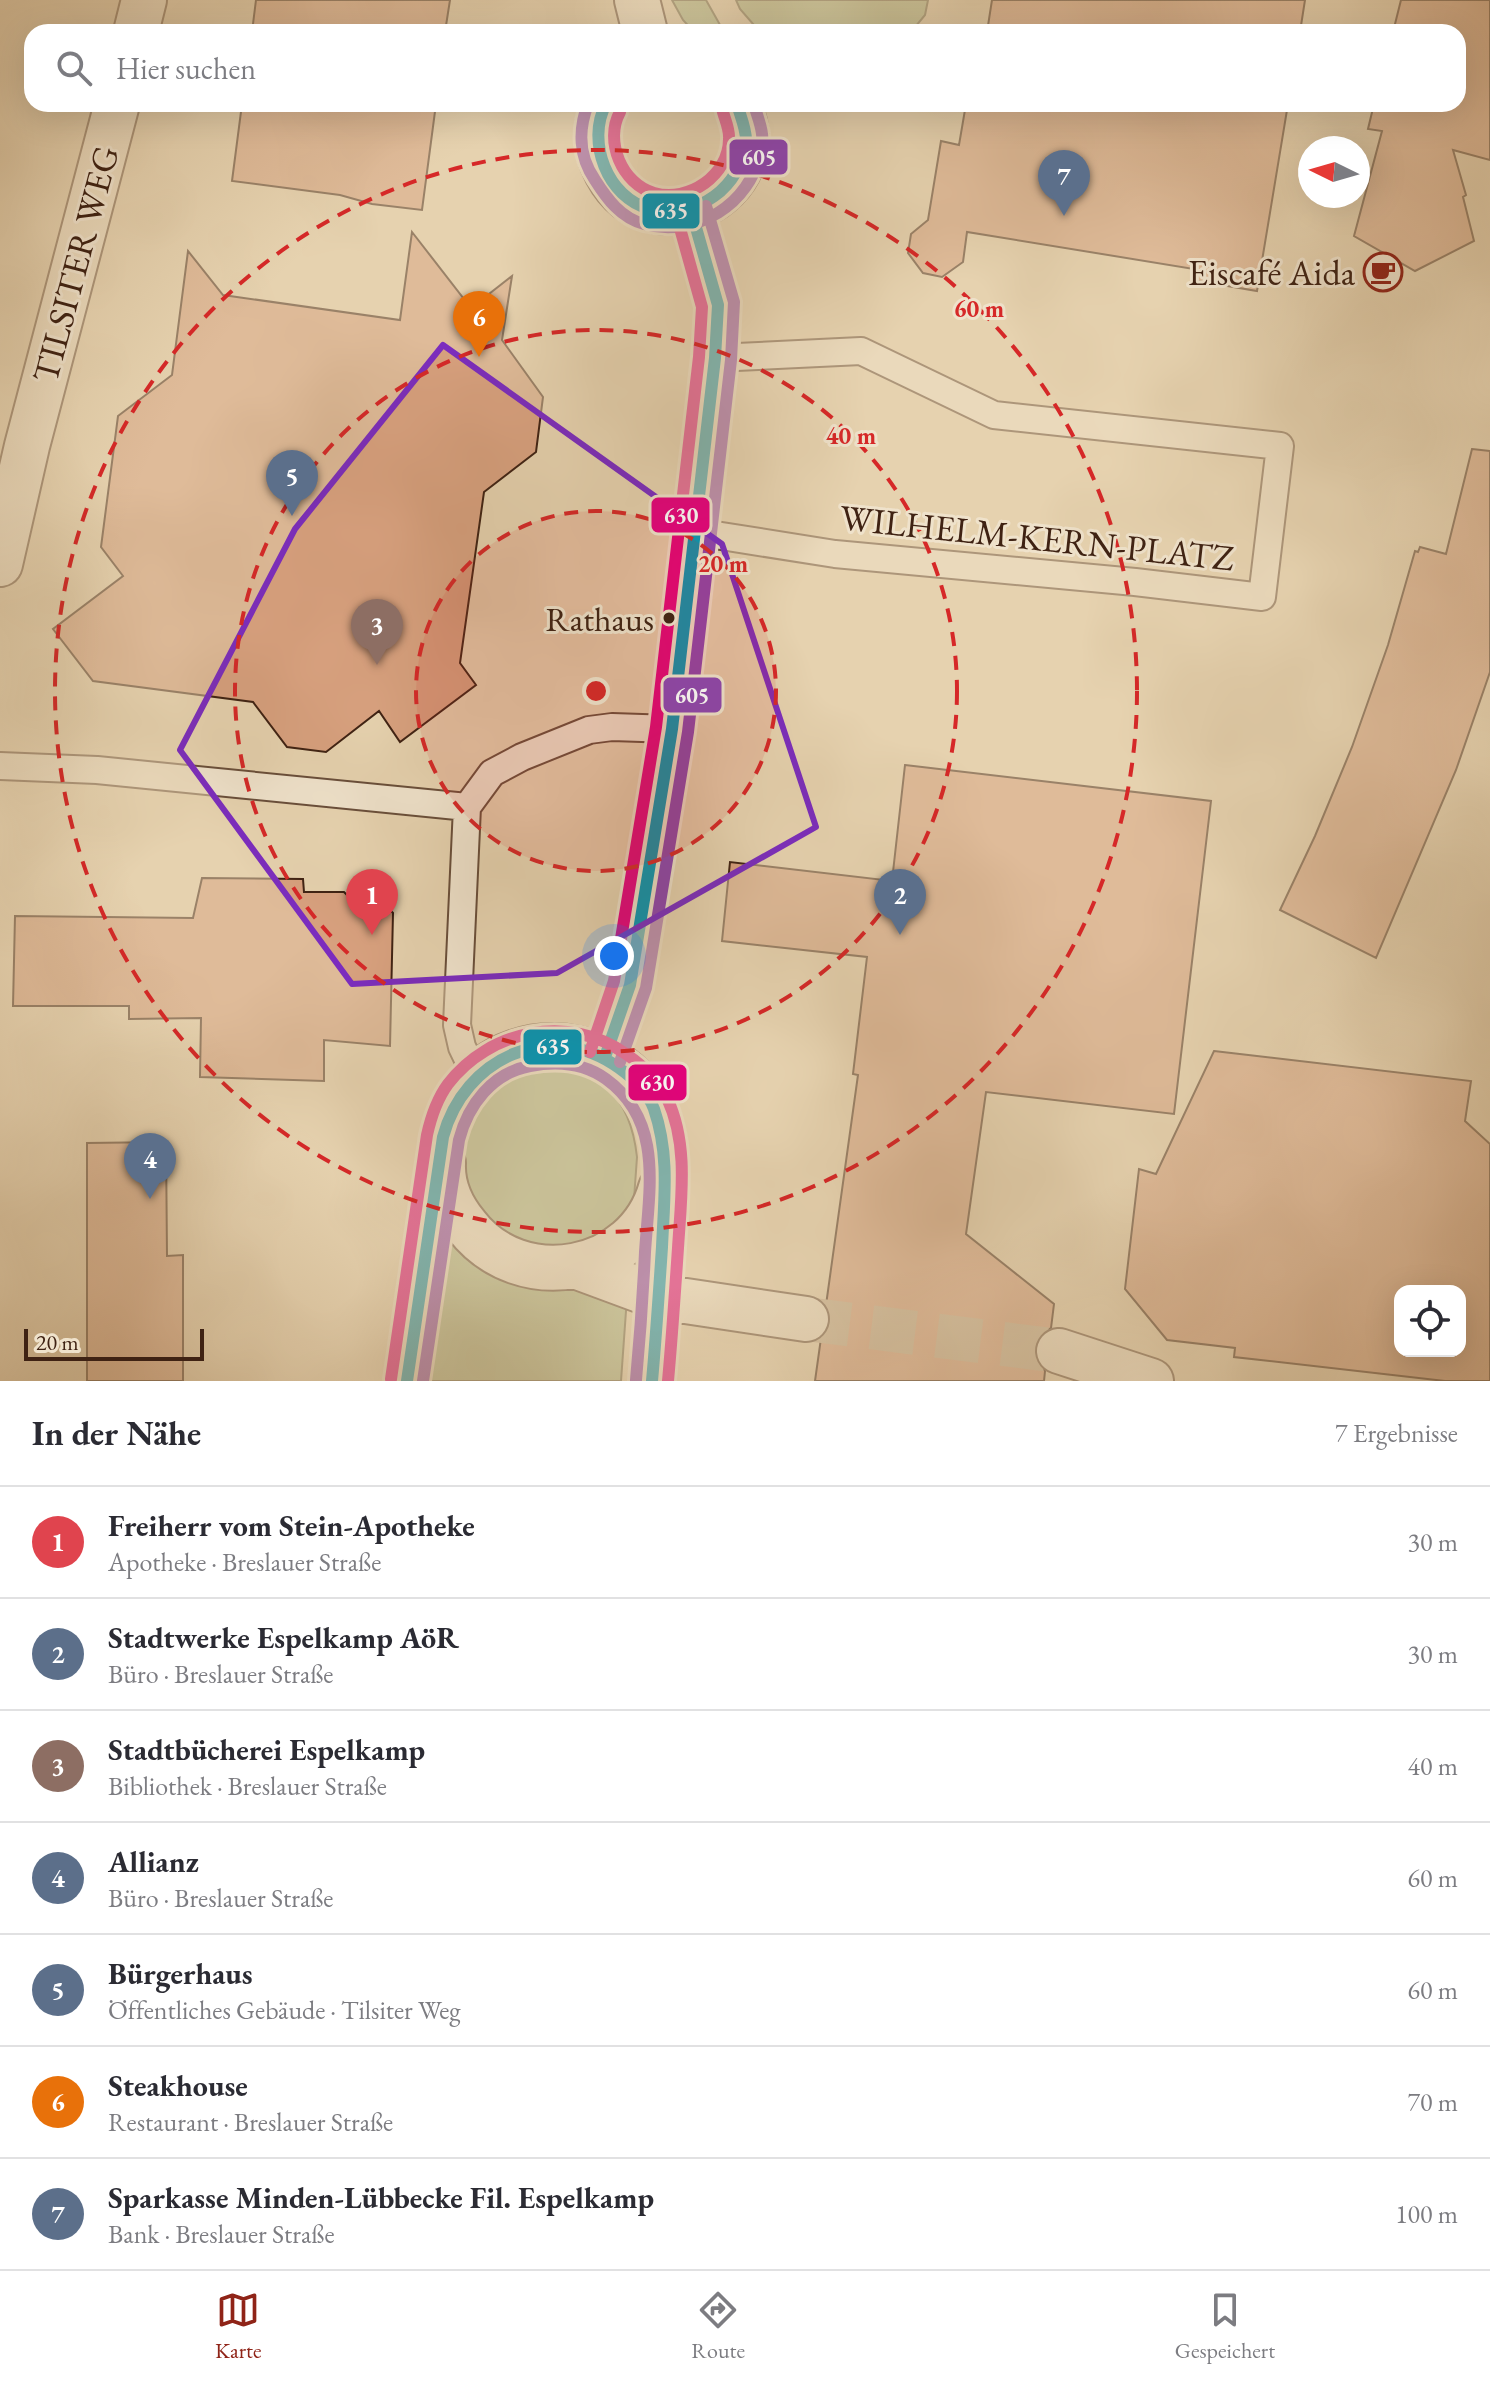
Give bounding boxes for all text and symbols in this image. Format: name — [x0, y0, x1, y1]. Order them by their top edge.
search box — [24, 24, 1466, 112]
icon: search — [52, 46, 96, 90]
text: Hier suchen — [116, 49, 256, 88]
north arrow — [1298, 136, 1370, 208]
line badge: 605 — [728, 138, 789, 176]
street label: TILSITER WEG — [21, 141, 130, 388]
text: 605 — [742, 143, 776, 172]
pin: 7 — [1038, 150, 1090, 216]
line badge: 635 — [641, 192, 701, 230]
text: 635 — [654, 196, 688, 225]
place label: Eiscafé Aida — [1188, 249, 1356, 296]
cafe icon: Eiscafé Aida — [1362, 251, 1404, 293]
pin: 6 — [453, 291, 505, 357]
text: 60 m — [954, 293, 1004, 324]
text: 40 m — [826, 420, 876, 451]
pin: 5 — [266, 450, 318, 516]
street label: WILHELM-KERN-PLATZ — [838, 493, 1237, 582]
line badge: 630 — [650, 496, 711, 534]
text: 630 — [664, 501, 699, 530]
text: 20 m — [698, 548, 748, 579]
place label: Rathaus — [546, 597, 654, 641]
pin: 3 — [351, 599, 403, 665]
marker: Rathaus — [661, 610, 677, 626]
line badge: 605 — [662, 676, 723, 714]
centre of rings — [582, 677, 610, 705]
text: 605 — [675, 681, 709, 710]
pin: 1 — [346, 869, 398, 935]
pin: 2 — [874, 869, 926, 935]
your location — [594, 936, 634, 976]
line badge: 635 — [522, 1028, 583, 1066]
text: 635 — [536, 1032, 570, 1061]
line badge: 630 — [627, 1063, 688, 1102]
text: 630 — [640, 1068, 675, 1097]
pin: 4 — [124, 1133, 176, 1199]
map controls — [1394, 1285, 1466, 1357]
button: locate — [1394, 1285, 1466, 1357]
scale bar — [24, 1325, 204, 1361]
text: 20 m — [36, 1328, 79, 1357]
text: In der Nähe — [32, 1411, 201, 1455]
text: 7 Ergebnisse — [1335, 1416, 1458, 1450]
text: Freiherr vom Stein-Apotheke — [108, 1506, 475, 1545]
text: 1 — [51, 1525, 65, 1559]
text: 30 m — [1408, 1525, 1458, 1559]
text: Apotheke · Breslauer Straße — [108, 1545, 381, 1579]
text: Stadtwerke Espelkamp AöR — [108, 1618, 459, 1657]
text: 2 — [51, 1637, 65, 1671]
text: 30 m — [1408, 1637, 1458, 1671]
text: Büro · Breslauer Straße — [108, 1657, 334, 1691]
text: Stadtbücherei Espelkamp — [108, 1730, 425, 1769]
text: 3 — [51, 1749, 65, 1783]
text: 40 m — [1408, 1749, 1458, 1783]
text: Bibliothek · Breslauer Straße — [108, 1769, 387, 1803]
text: Allianz — [108, 1842, 199, 1881]
text: 4 — [51, 1861, 65, 1895]
text: 60 m — [1408, 1861, 1458, 1895]
text: Büro · Breslauer Straße — [108, 1881, 334, 1915]
text: Bürgerhaus — [108, 1954, 253, 1993]
text: 5 — [51, 1973, 65, 2007]
text: 60 m — [1408, 1973, 1458, 2007]
text: Öffentliches Gebäude · Tilsiter Weg — [108, 1993, 461, 2027]
text: Steakhouse — [108, 2066, 248, 2105]
text: 6 — [51, 2085, 65, 2119]
text: 70 m — [1408, 2085, 1458, 2119]
text: Restaurant · Breslauer Straße — [108, 2105, 393, 2139]
text: Sparkasse Minden-Lübbecke Fil. Espelkamp — [108, 2178, 654, 2217]
text: 7 — [51, 2197, 65, 2231]
text: 100 m — [1395, 2197, 1458, 2231]
text: Bank · Breslauer Straße — [108, 2217, 335, 2251]
tab: Karte — [215, 2288, 262, 2365]
tab: Route — [691, 2288, 745, 2365]
tab: Gespeichert — [1175, 2288, 1275, 2365]

